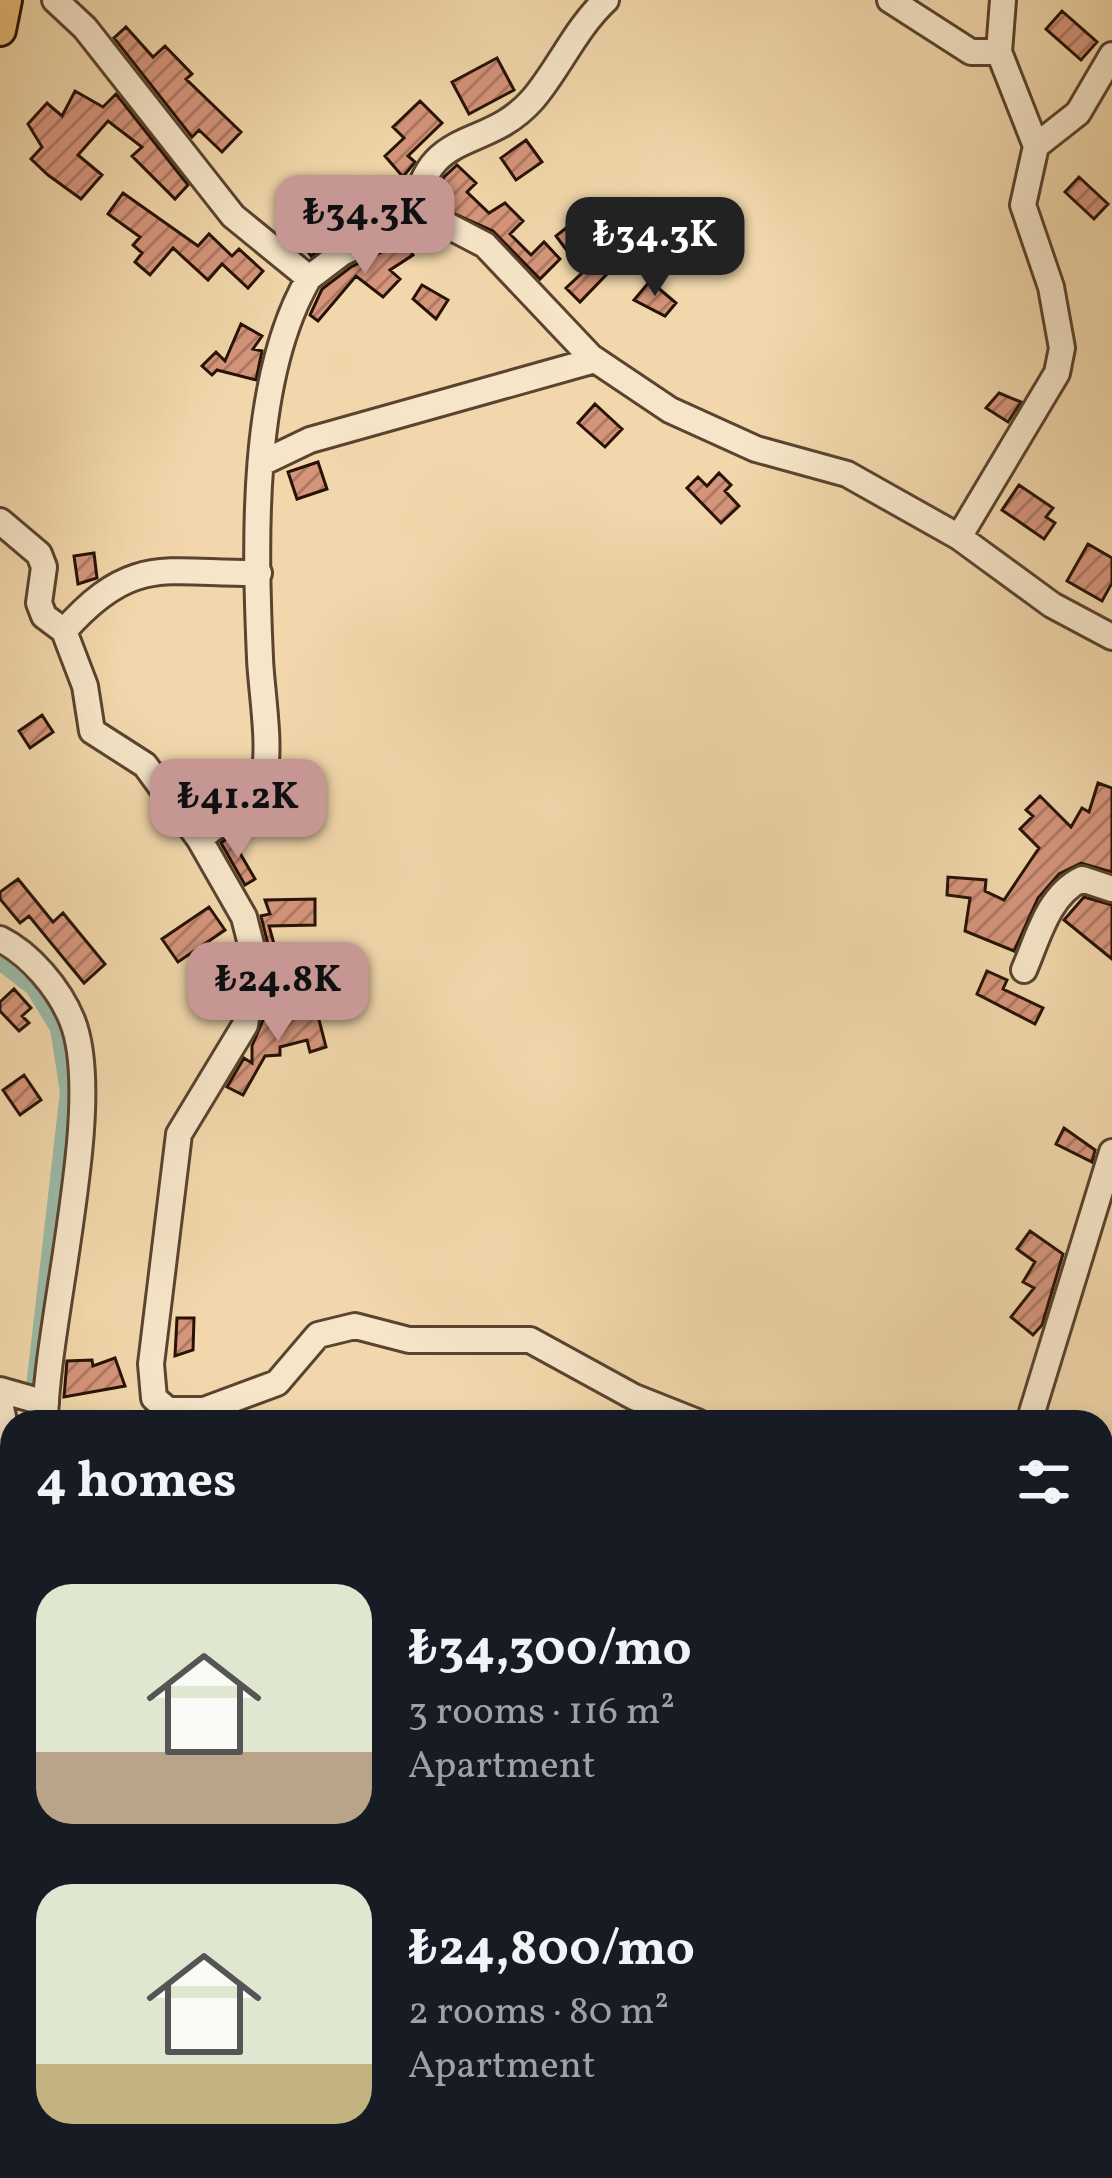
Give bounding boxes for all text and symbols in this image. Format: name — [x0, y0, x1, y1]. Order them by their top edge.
pin: ₺34.3K — [267, 175, 463, 277]
text: ₺34.3K — [302, 187, 428, 241]
pin: ₺34.3K — [557, 197, 753, 299]
text: ₺34.3K — [592, 209, 718, 263]
pin: ₺41.2K — [140, 759, 336, 861]
text: ₺41.2K — [177, 771, 299, 825]
pin: ₺24.8K — [180, 942, 376, 1044]
text: ₺24.8K — [214, 954, 342, 1008]
text: 4 homes — [36, 1447, 237, 1518]
icon: filters — [1011, 1449, 1077, 1515]
text: ₺34,300/mo — [408, 1615, 692, 1686]
icon: home — [132, 1632, 276, 1776]
text: 3 rooms · 116 m² — [408, 1686, 675, 1740]
text: Apartment — [408, 1740, 596, 1794]
text: ₺24,800/mo — [408, 1915, 695, 1986]
icon: home — [132, 1932, 276, 2076]
text: 2 rooms · 80 m² — [408, 1986, 669, 2040]
text: Apartment — [408, 2040, 596, 2094]

